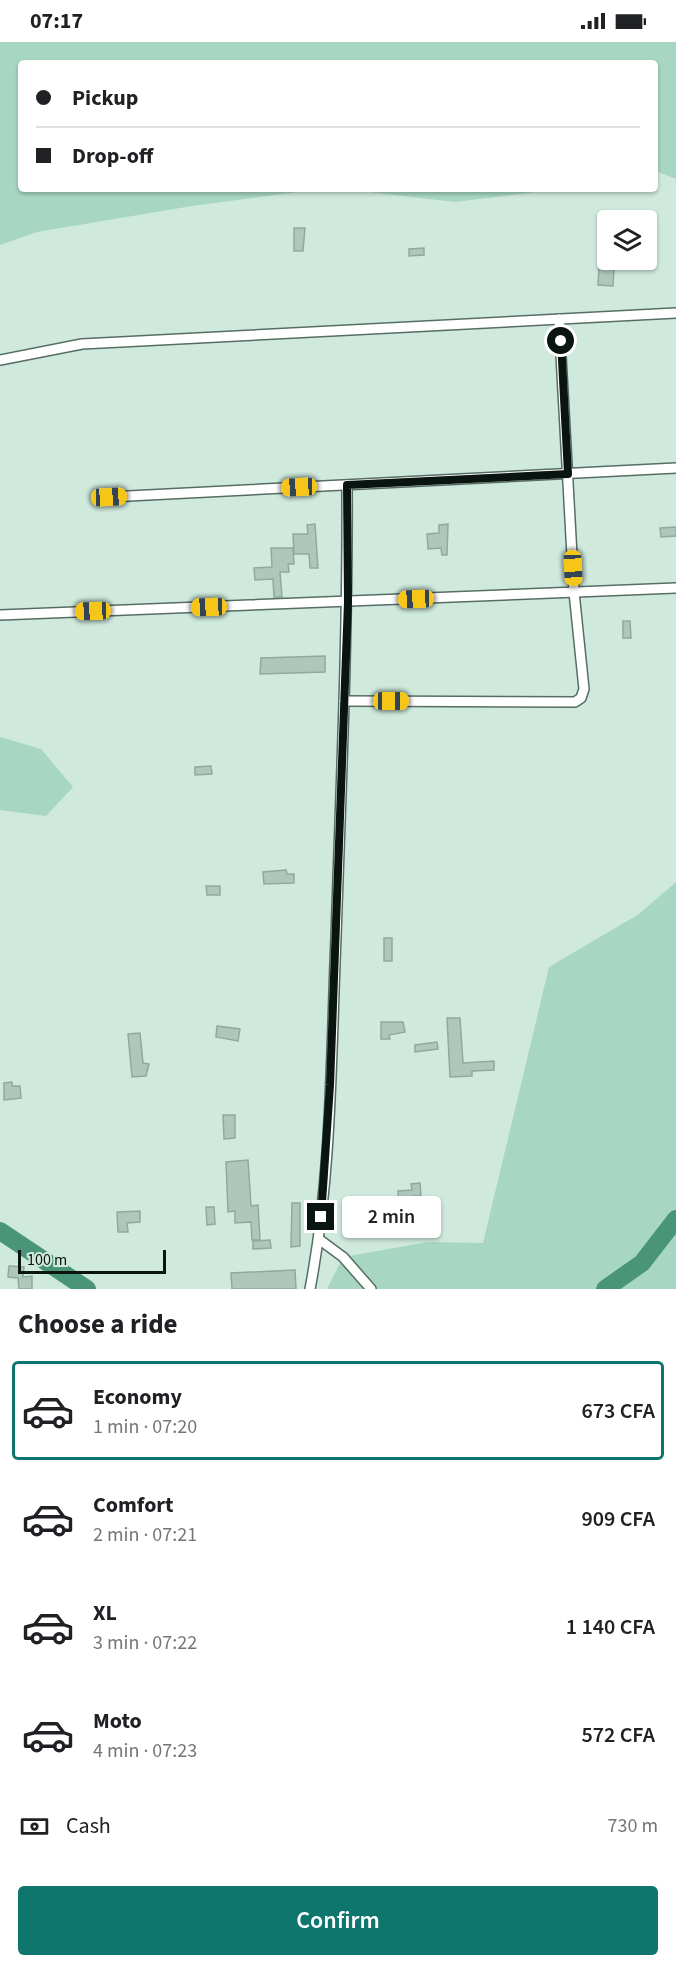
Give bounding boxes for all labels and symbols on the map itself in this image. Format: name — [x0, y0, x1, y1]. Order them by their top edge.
route start — [547, 327, 574, 354]
car — [281, 477, 317, 497]
car — [91, 487, 127, 507]
car — [563, 550, 583, 586]
car — [398, 589, 434, 609]
car — [191, 597, 227, 617]
car — [75, 601, 111, 621]
car — [373, 692, 409, 710]
callout: 2 min — [342, 1196, 441, 1238]
route end — [307, 1203, 334, 1230]
scale bar — [18, 1247, 166, 1274]

